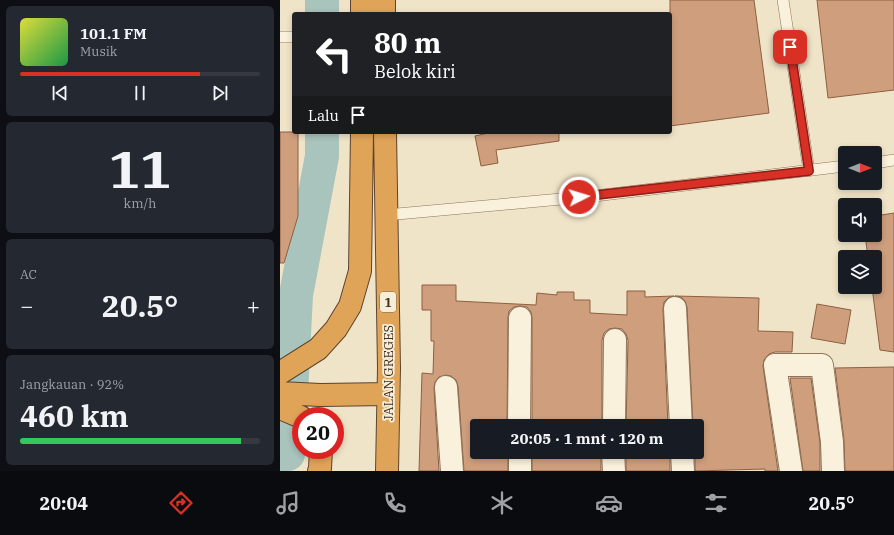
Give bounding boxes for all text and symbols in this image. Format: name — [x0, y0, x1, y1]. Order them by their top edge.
text: 101.1 FM — [80, 24, 147, 43]
text: 80 m — [374, 24, 441, 61]
icon: left — [308, 28, 360, 80]
pin — [773, 30, 807, 64]
icon: arrive — [779, 36, 801, 58]
text: Musik — [80, 43, 117, 60]
text: Belok kiri — [374, 60, 456, 83]
icon: previous — [49, 82, 71, 104]
icon: pause — [129, 82, 151, 104]
icon: next — [209, 82, 231, 104]
icon: arrive — [347, 104, 369, 126]
text: Lalu — [308, 106, 339, 125]
text: 11 — [109, 135, 171, 202]
north arrow — [838, 146, 882, 190]
map controls — [838, 146, 882, 294]
position arrow — [558, 176, 600, 218]
text: km/h — [124, 195, 156, 212]
button: sound — [838, 198, 882, 242]
button: layers — [838, 250, 882, 294]
text: AC — [20, 266, 37, 283]
text: 20.5° — [102, 286, 178, 325]
text: − — [20, 291, 33, 320]
text: + — [247, 291, 260, 320]
road number: 1 — [380, 292, 396, 312]
street label: JALAN GREGES — [380, 325, 397, 421]
text: Jangkauan · 92% — [20, 376, 124, 393]
text: 460 km — [20, 396, 129, 435]
speed limit sign: 20 — [292, 407, 344, 459]
text: 20:05 · 1 mnt · 120 m — [511, 429, 663, 448]
icon: directions — [167, 489, 195, 517]
icon: music — [274, 489, 302, 517]
icon: phone — [381, 489, 409, 517]
icon: climate — [488, 489, 516, 517]
icon: car — [595, 489, 623, 517]
icon: filters — [702, 489, 730, 517]
text: 20:04 — [39, 492, 88, 515]
text: 20.5° — [809, 492, 855, 515]

